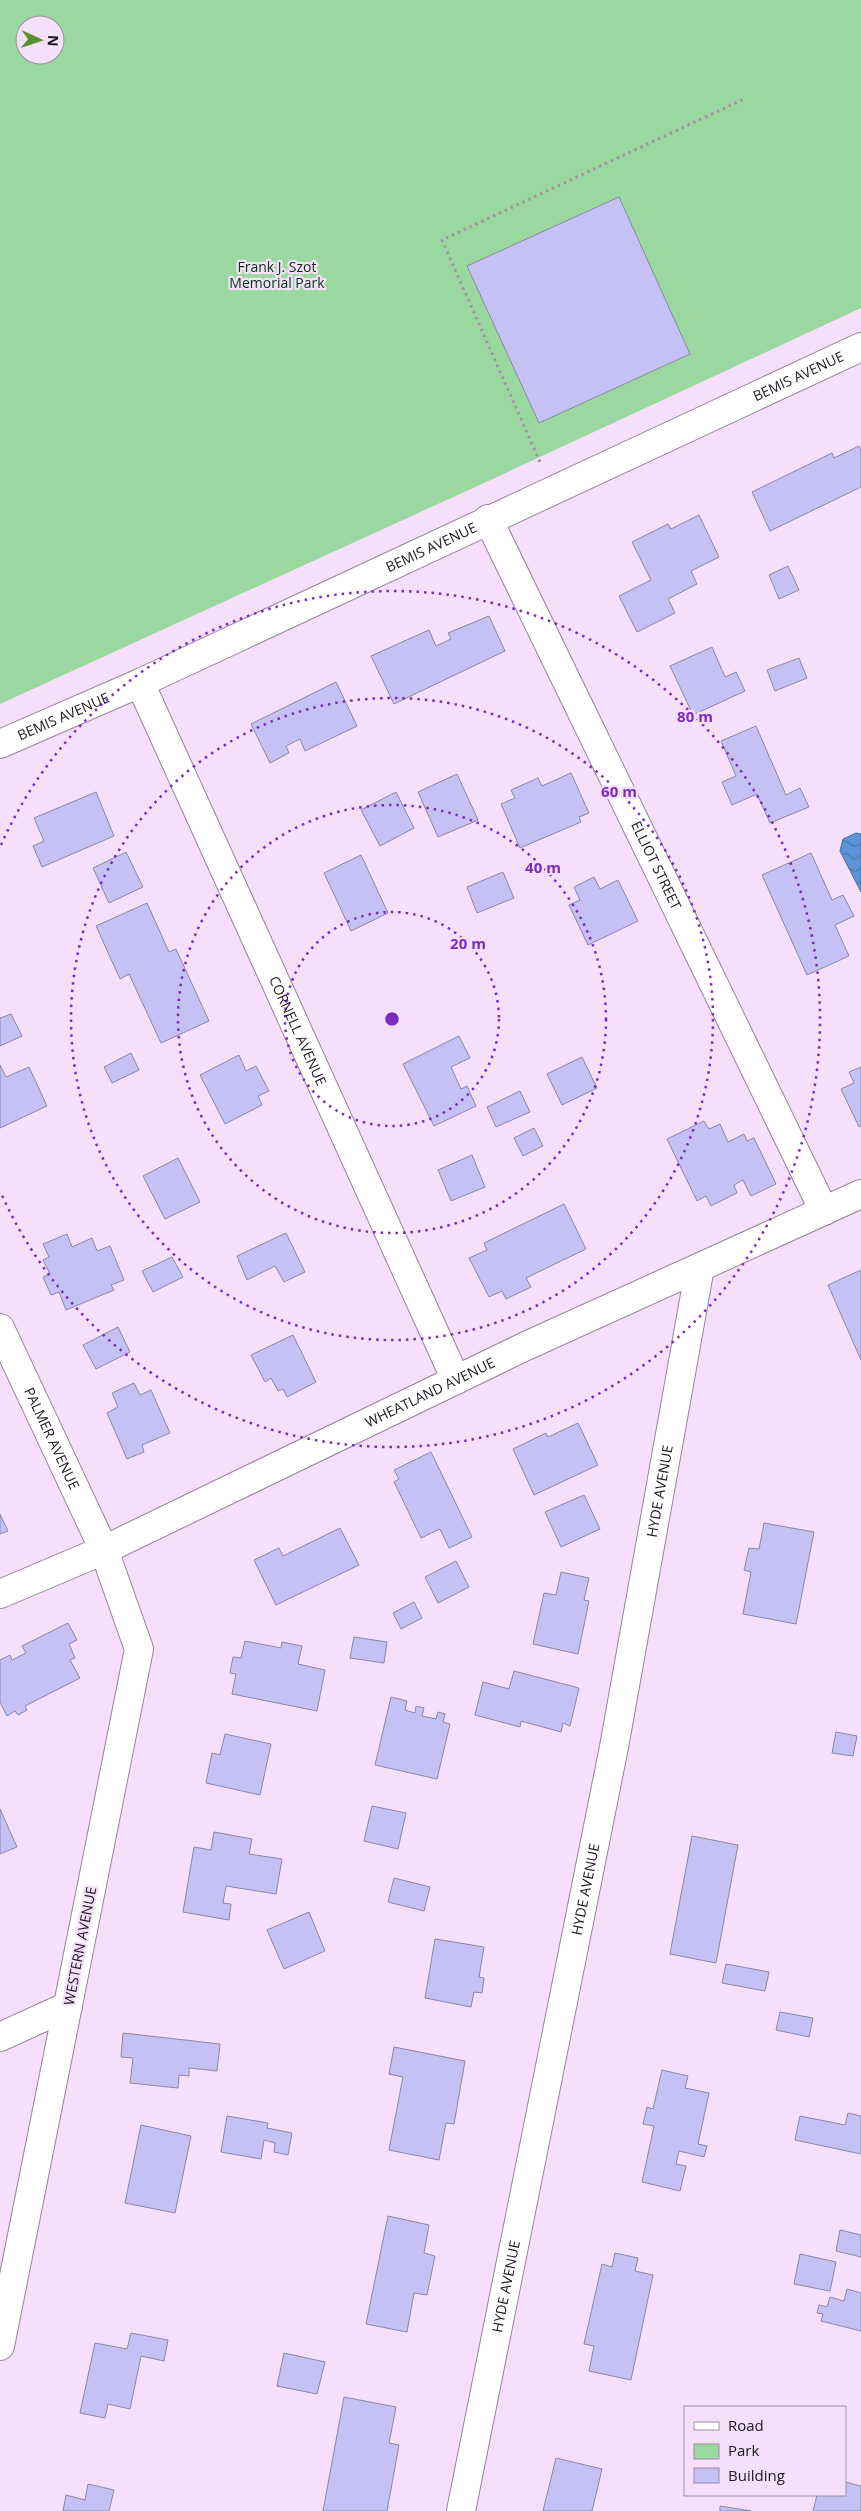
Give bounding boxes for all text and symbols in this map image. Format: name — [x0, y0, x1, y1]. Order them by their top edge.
north arrow — [15, 15, 65, 65]
text: N — [44, 35, 63, 47]
park label: Frank J. Szot Memorial Park — [229, 257, 325, 292]
street label: BEMIS AVENUE — [750, 346, 847, 405]
street label: BEMIS AVENUE — [382, 517, 480, 576]
street label: BEMIS AVENUE — [14, 688, 112, 744]
text: 80 m — [677, 706, 713, 726]
text: 60 m — [601, 781, 637, 801]
street label: ELLIOT STREET — [627, 818, 686, 913]
text: 40 m — [525, 857, 561, 877]
text: 20 m — [450, 933, 486, 953]
street label: CORNELL AVENUE — [265, 973, 331, 1089]
centre of rings — [383, 1010, 401, 1028]
street label: WHEATLAND AVENUE — [362, 1353, 498, 1431]
street label: PALMER AVENUE — [20, 1384, 84, 1492]
street label: HYDE AVENUE — [642, 1444, 677, 1539]
street label: HYDE AVENUE — [567, 1842, 603, 1937]
street label: WESTERN AVENUE — [59, 1885, 100, 2007]
street label: HYDE AVENUE — [487, 2239, 524, 2334]
legend — [684, 2406, 846, 2496]
text: Road — [728, 2415, 764, 2435]
text: Park — [728, 2440, 759, 2460]
text: Building — [728, 2465, 785, 2485]

